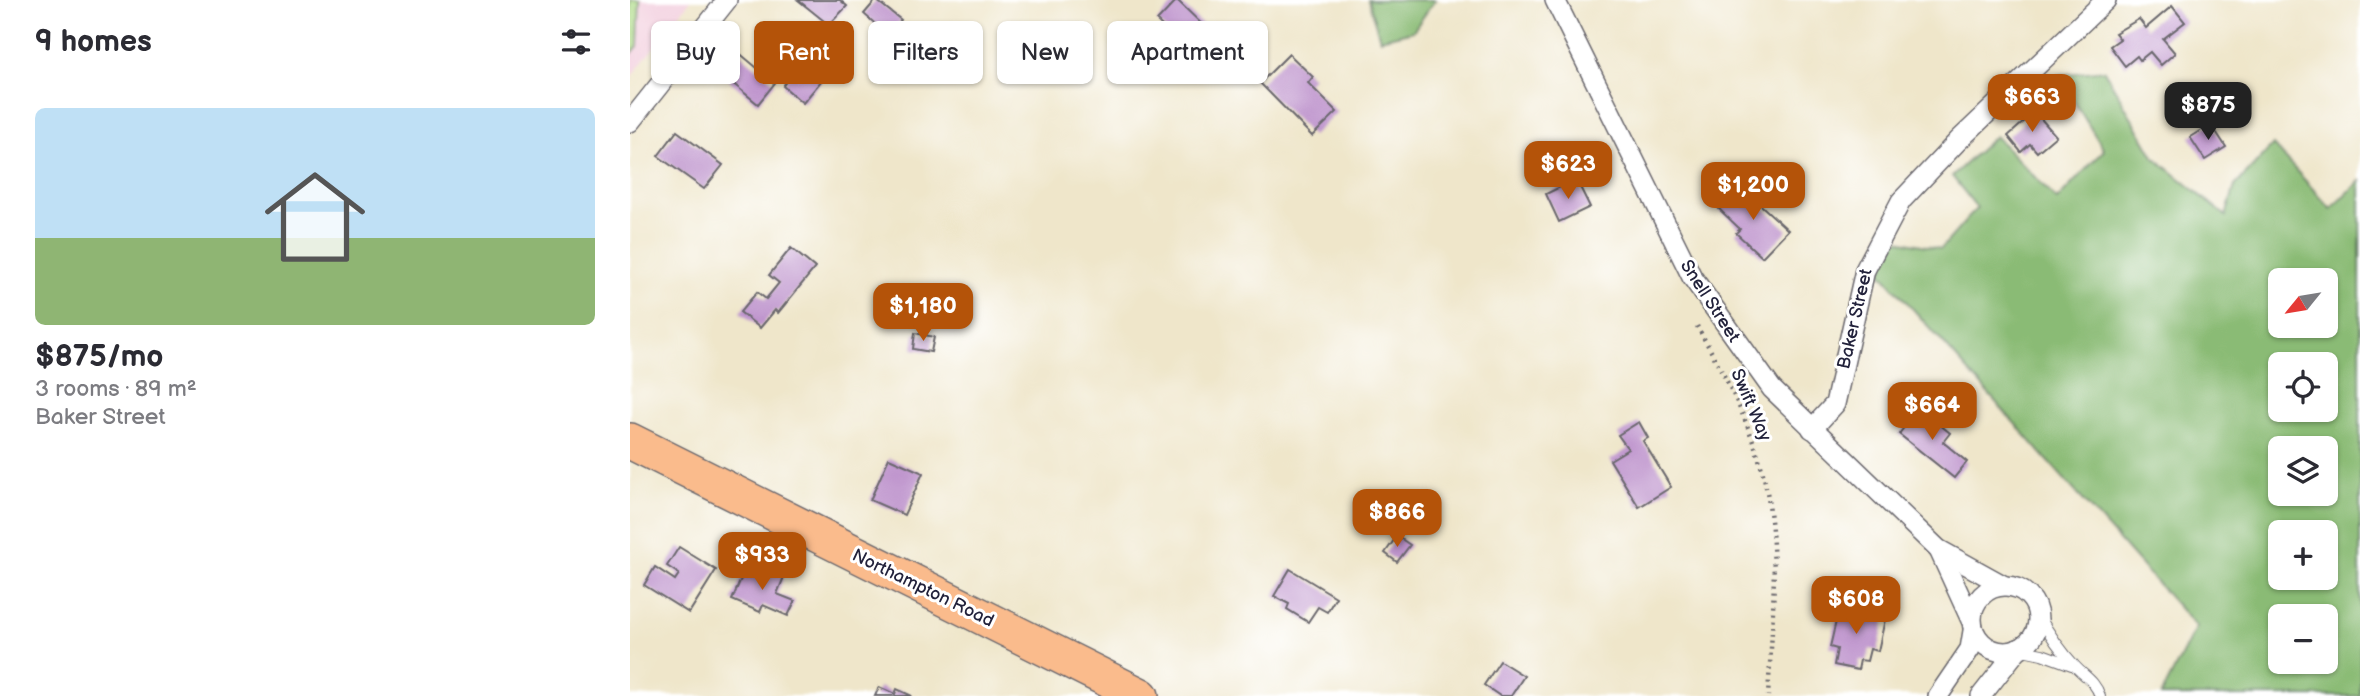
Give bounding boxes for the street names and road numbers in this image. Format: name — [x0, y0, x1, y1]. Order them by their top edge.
street label: Snell Street — [1676, 256, 1745, 346]
street label: Baker Street — [1833, 266, 1877, 371]
street label: Swift Way — [1726, 366, 1776, 445]
street label: Northampton Road — [849, 545, 997, 631]

